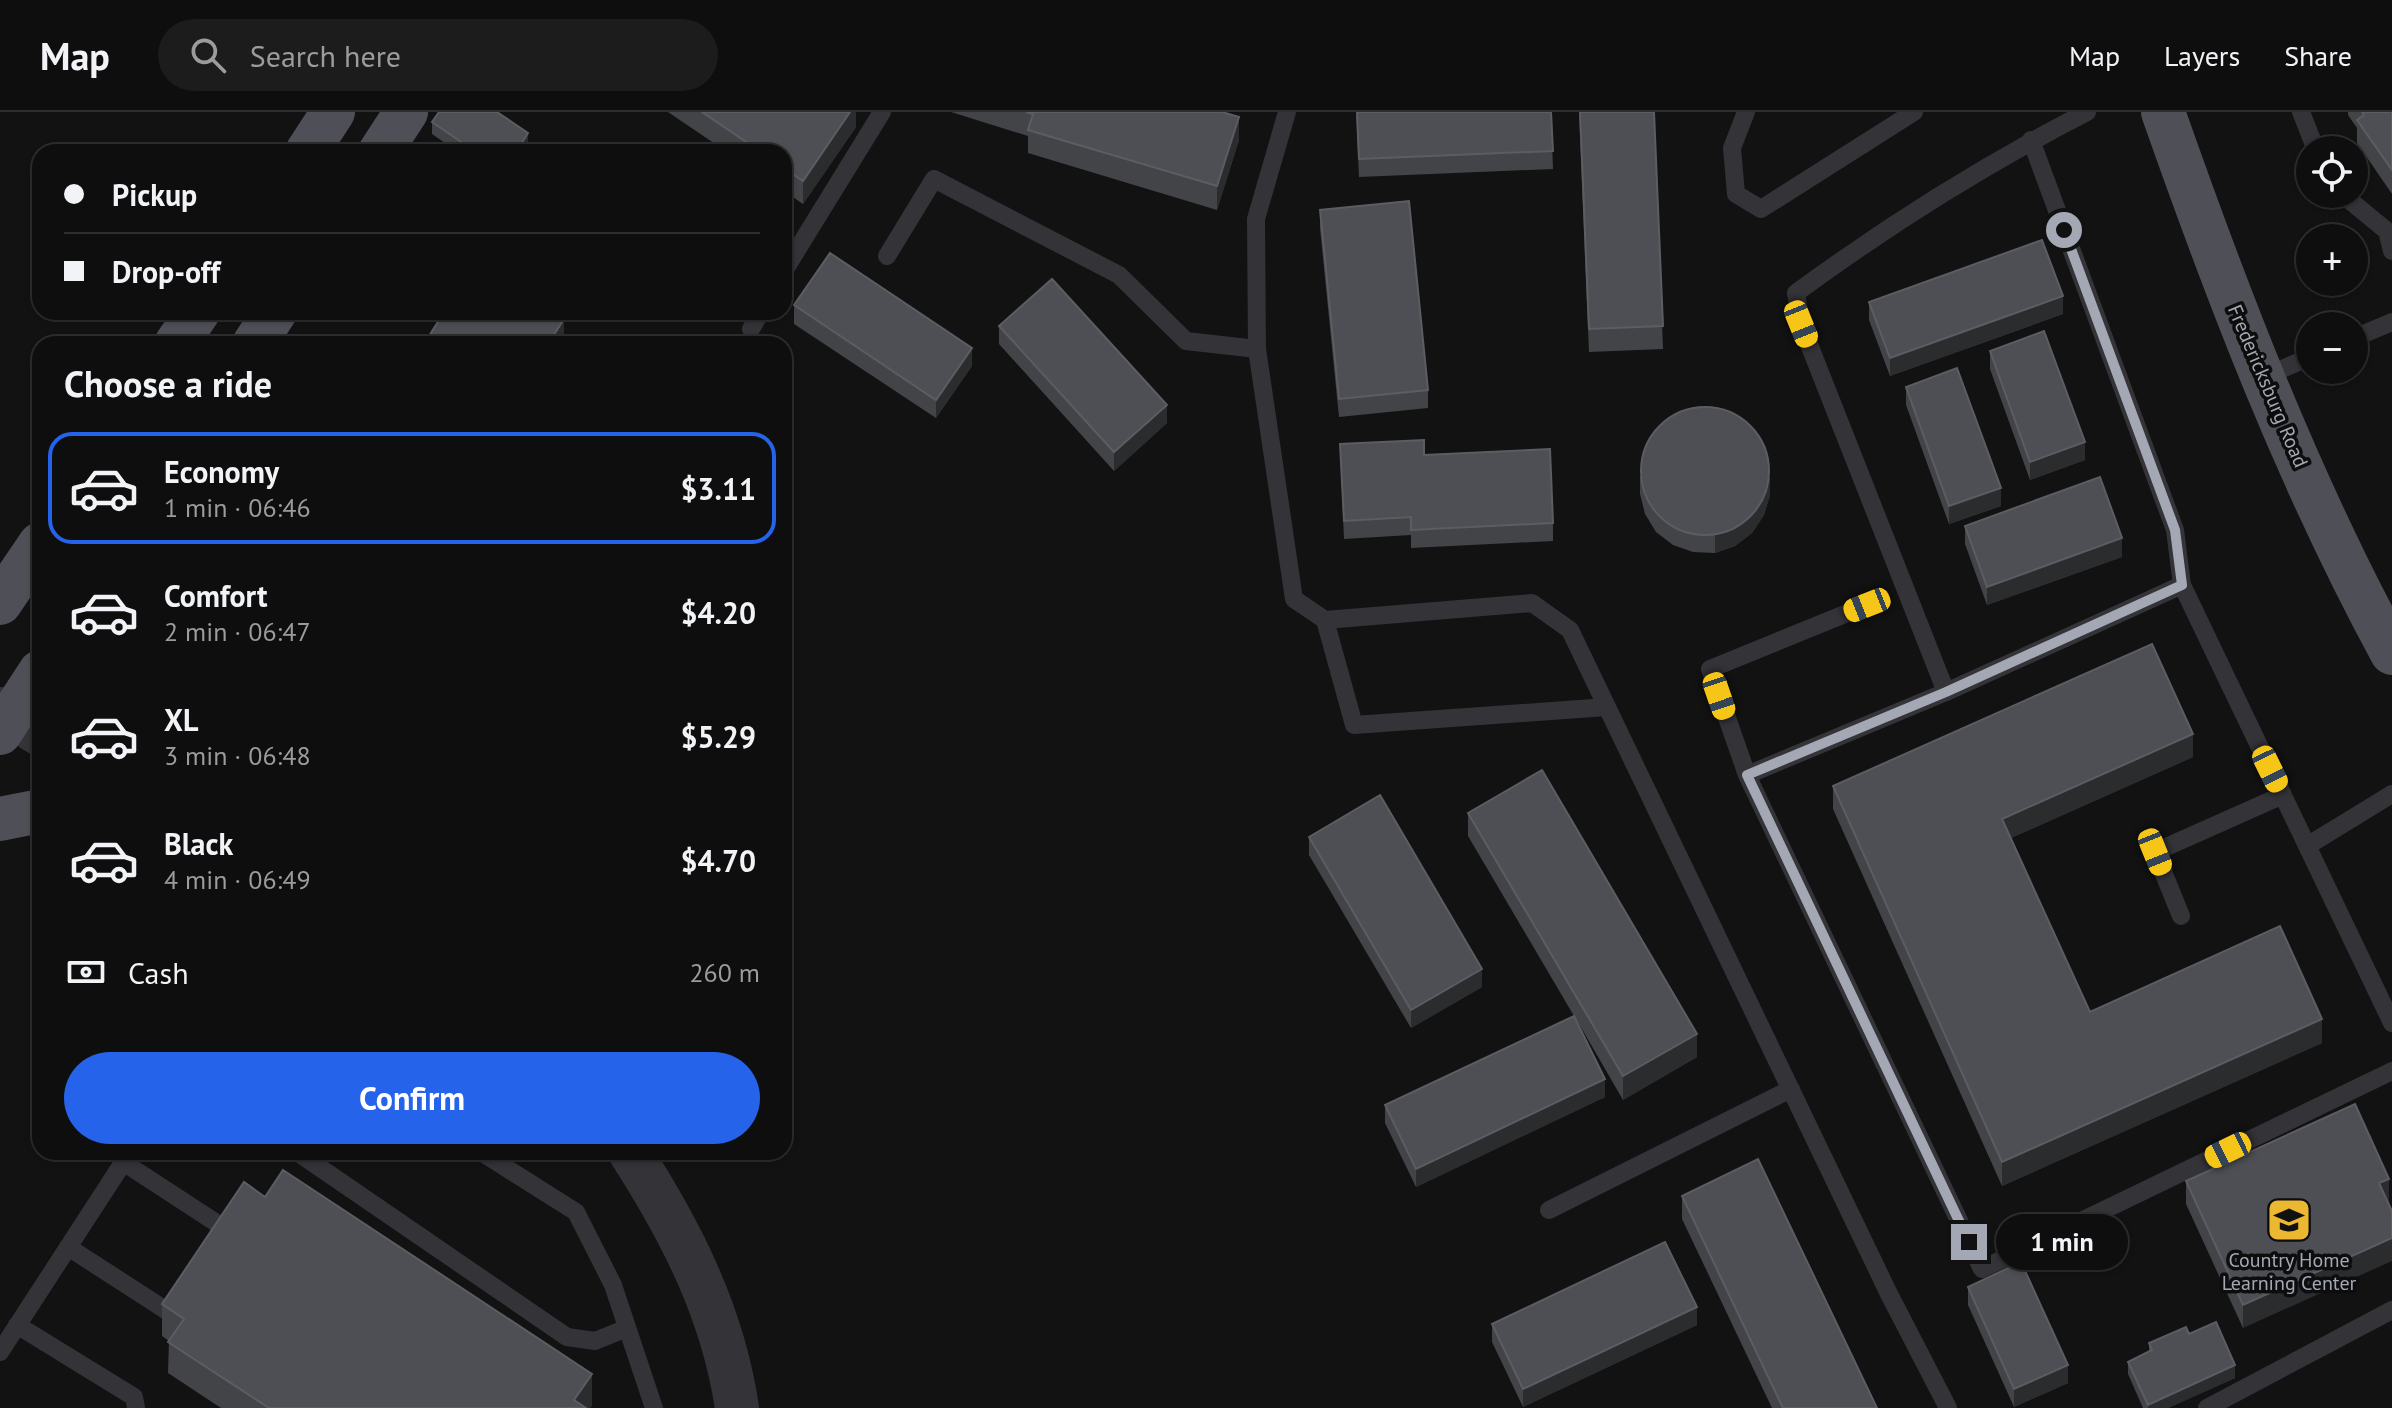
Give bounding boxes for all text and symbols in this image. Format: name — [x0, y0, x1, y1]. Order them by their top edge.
search box — [158, 19, 718, 91]
text: Map — [40, 31, 110, 80]
icon: search — [186, 33, 230, 77]
text: Search here — [250, 36, 401, 75]
text: Map — [2069, 37, 2120, 74]
text: Layers — [2164, 37, 2240, 74]
text: Share — [2284, 37, 2352, 74]
map controls — [2296, 136, 2368, 384]
button: locate — [2296, 136, 2368, 208]
text: Pickup — [112, 175, 197, 214]
route start — [2046, 212, 2082, 248]
button: + — [2296, 224, 2368, 296]
text: Drop-off — [112, 252, 220, 291]
car — [1781, 297, 1821, 351]
street label: Fredericksburg Road — [2222, 301, 2314, 471]
button: − — [2296, 312, 2368, 384]
text: Choose a ride — [64, 360, 272, 407]
icon: car — [68, 452, 140, 524]
text: Economy — [164, 452, 279, 491]
text: $3.11 — [681, 469, 756, 508]
text: 1 min · 06:46 — [164, 491, 311, 524]
icon: car — [68, 576, 140, 648]
text: Comfort — [164, 576, 267, 615]
car — [1840, 585, 1894, 625]
text: $4.20 — [681, 593, 756, 632]
text: 2 min · 06:47 — [164, 615, 311, 648]
car — [1700, 669, 1738, 723]
icon: car — [68, 700, 140, 772]
text: XL — [164, 700, 198, 739]
text: $5.29 — [681, 717, 756, 756]
text: 3 min · 06:48 — [164, 739, 311, 772]
car — [2249, 742, 2291, 796]
icon: car — [68, 824, 140, 896]
text: Black — [164, 824, 233, 863]
car — [2135, 825, 2175, 879]
text: $4.70 — [681, 841, 756, 880]
text: 4 min · 06:49 — [164, 863, 311, 896]
icon: cash — [64, 950, 108, 994]
text: Cash — [128, 953, 189, 992]
text: 260 m — [689, 956, 760, 989]
button: Confirm — [64, 1052, 760, 1144]
car — [2201, 1129, 2255, 1171]
school or university icon: Country Home Learning Center — [2265, 1196, 2313, 1244]
callout: 1 min — [1997, 1214, 2129, 1270]
route end — [1951, 1224, 1987, 1260]
text: 1 min — [2030, 1225, 2094, 1258]
place label: Country Home Learning Center — [2222, 1247, 2357, 1296]

